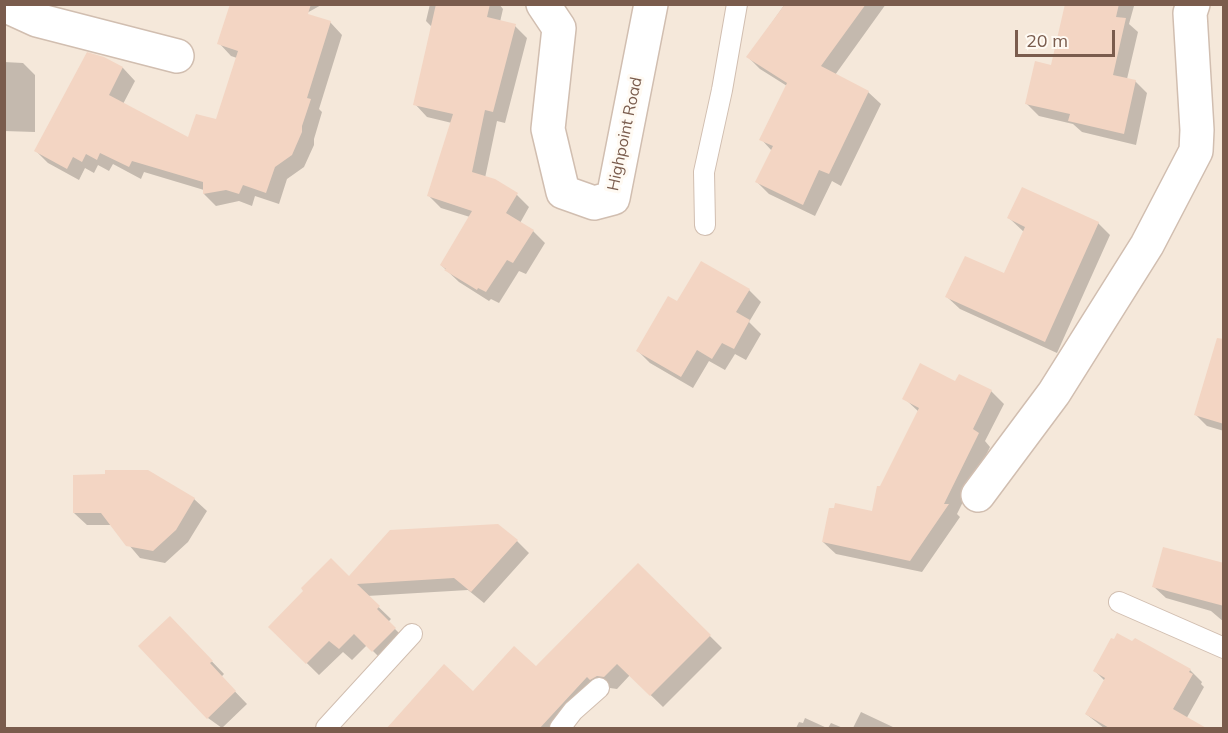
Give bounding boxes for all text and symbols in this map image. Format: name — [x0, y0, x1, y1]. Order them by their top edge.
scale bar — [1018, 18, 1118, 56]
text: 20 m — [1026, 29, 1068, 52]
street label: Highpoint Road — [604, 75, 646, 193]

